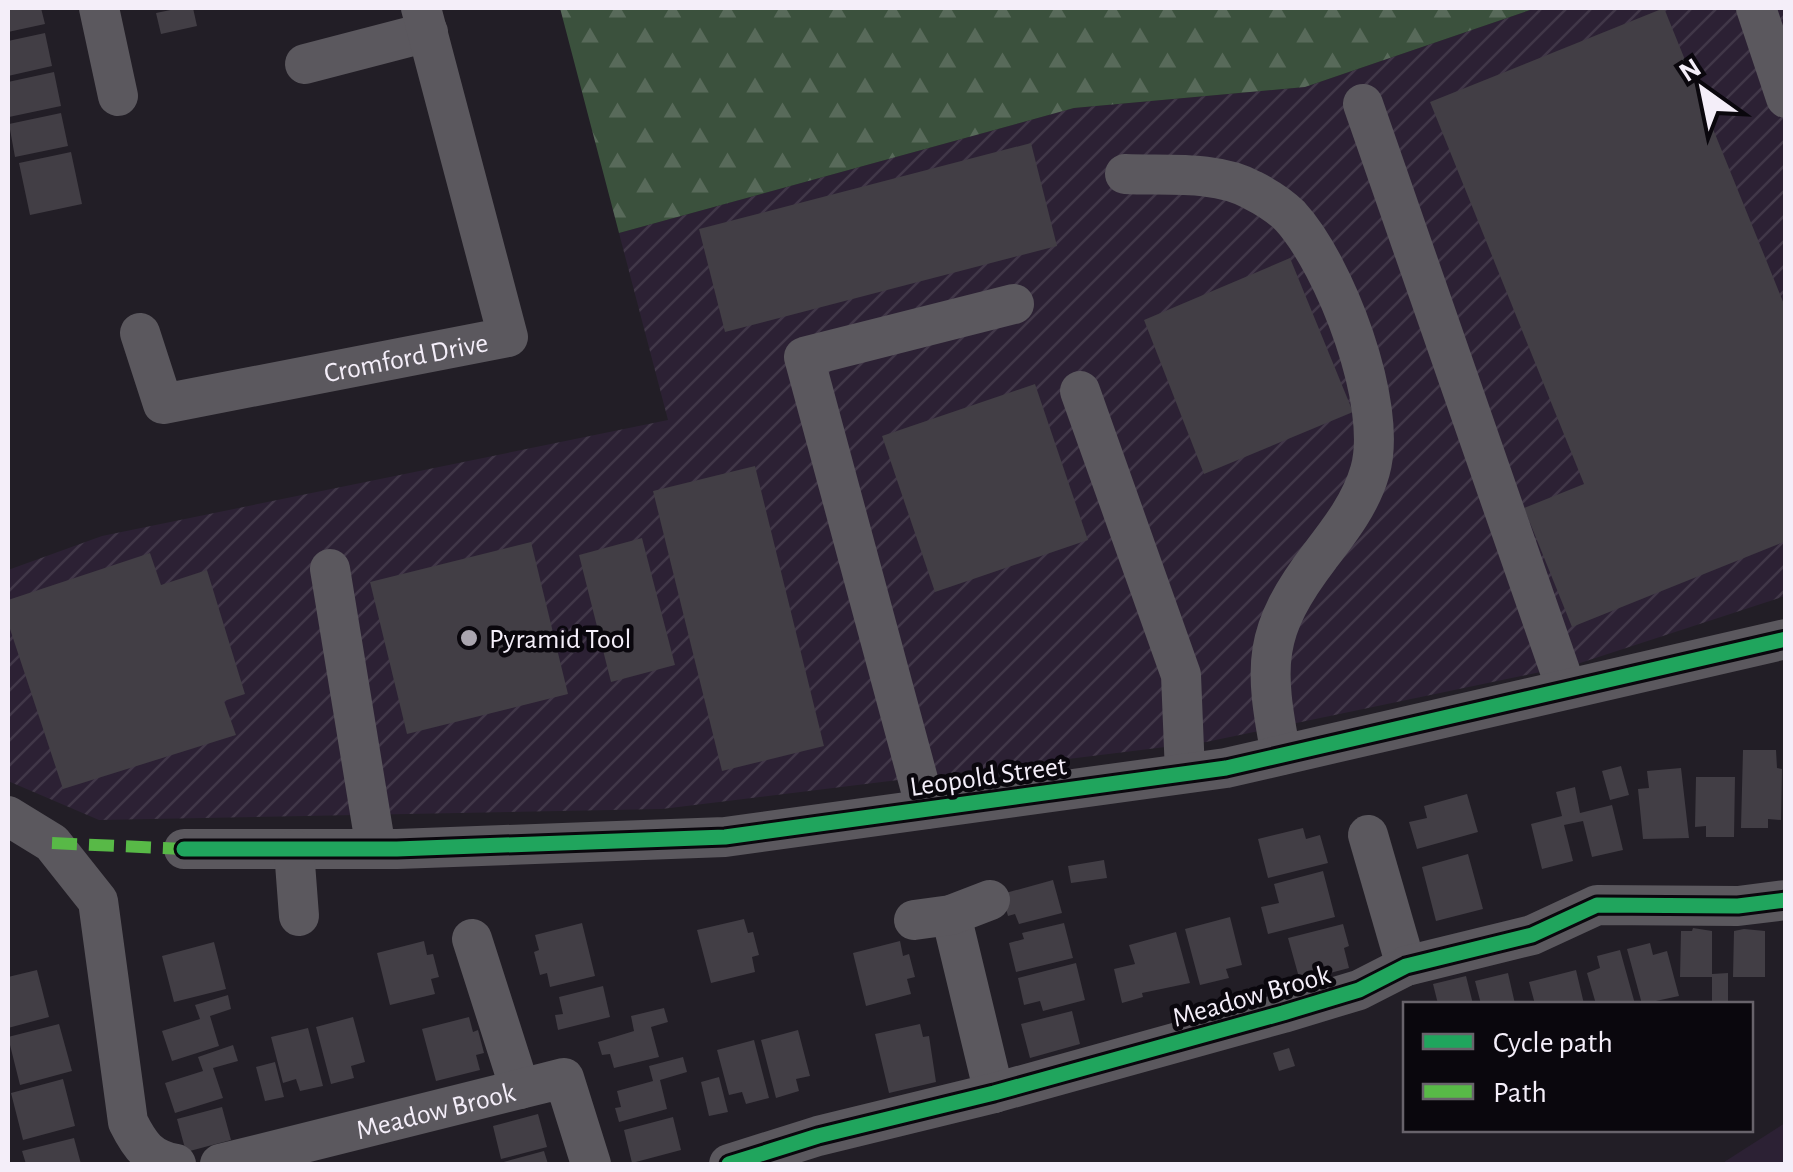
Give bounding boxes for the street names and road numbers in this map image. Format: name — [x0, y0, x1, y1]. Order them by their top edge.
street label: Cromford Drive — [322, 329, 491, 388]
street label: Leopold Street — [908, 752, 1068, 802]
street label: Meadow Brook — [1169, 961, 1334, 1033]
street label: Meadow Brook — [353, 1079, 518, 1145]

